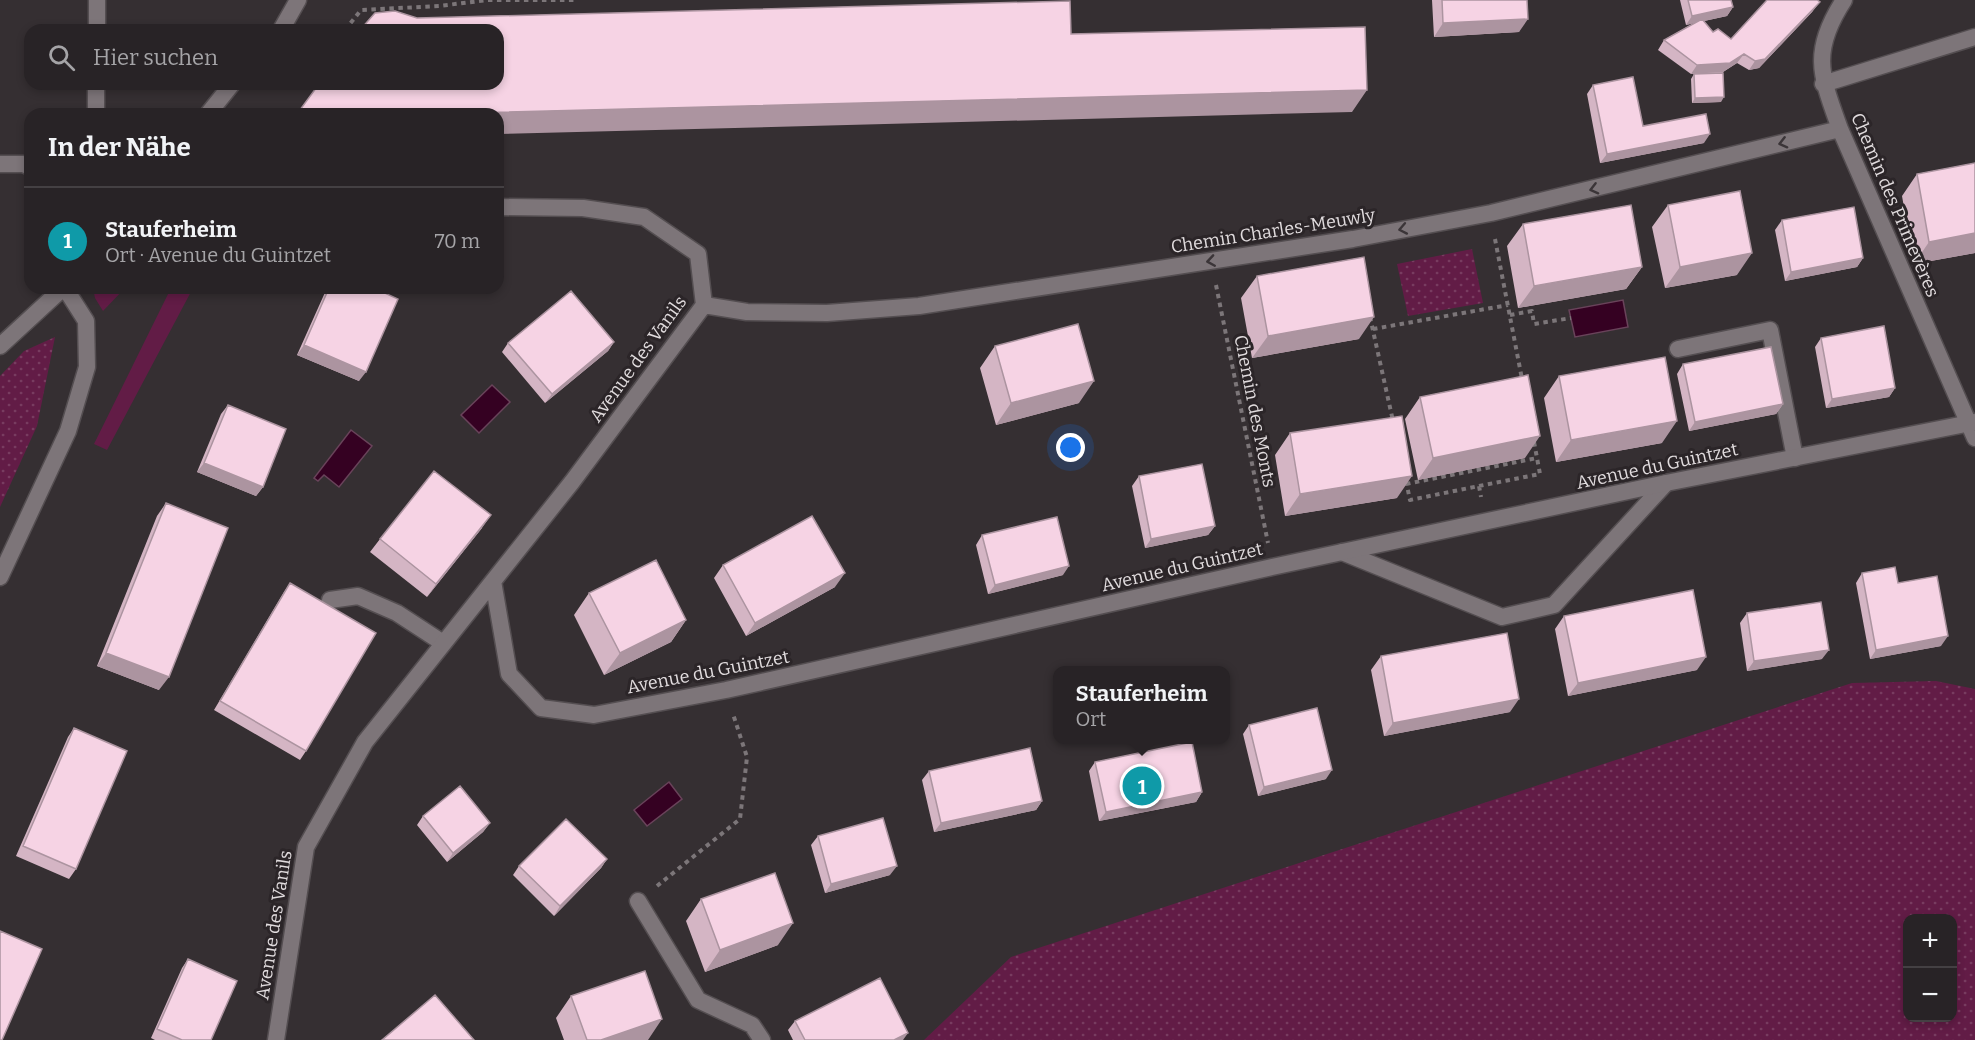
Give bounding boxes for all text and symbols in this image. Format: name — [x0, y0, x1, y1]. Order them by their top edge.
search box — [24, 24, 504, 90]
icon: search — [45, 41, 78, 74]
text: Hier suchen — [93, 44, 218, 71]
street label: Chemin des Primevères — [1846, 110, 1944, 300]
text: In der Nähe — [48, 132, 191, 163]
one-way arrow — [1778, 136, 1788, 149]
one-way arrow — [1589, 181, 1599, 194]
street label: Chemin Charles-Meuwly — [1169, 204, 1377, 258]
text: Stauferheim — [105, 216, 237, 243]
one-way arrow — [1398, 223, 1408, 235]
text: 1 — [63, 229, 72, 253]
text: 70 m — [434, 229, 480, 253]
text: Ort · Avenue du Guintzet — [105, 243, 331, 267]
one-way arrow — [1206, 254, 1215, 266]
street label: Avenue des Vanils — [585, 291, 691, 427]
street label: Chemin des Monts — [1229, 333, 1281, 489]
your location — [1056, 433, 1085, 462]
street label: Avenue du Guintzet — [1574, 438, 1740, 494]
street label: Avenue du Guintzet — [1099, 538, 1265, 596]
street label: Avenue du Guintzet — [625, 645, 791, 699]
popup — [1053, 666, 1230, 744]
text: Stauferheim — [1076, 680, 1207, 707]
text: Ort — [1076, 707, 1106, 731]
pin: 1 — [1122, 764, 1162, 808]
street label: Avenue des Vanils — [251, 849, 297, 1001]
map controls — [1903, 914, 1957, 1022]
button: + — [1903, 914, 1957, 968]
button: − — [1903, 968, 1957, 1022]

